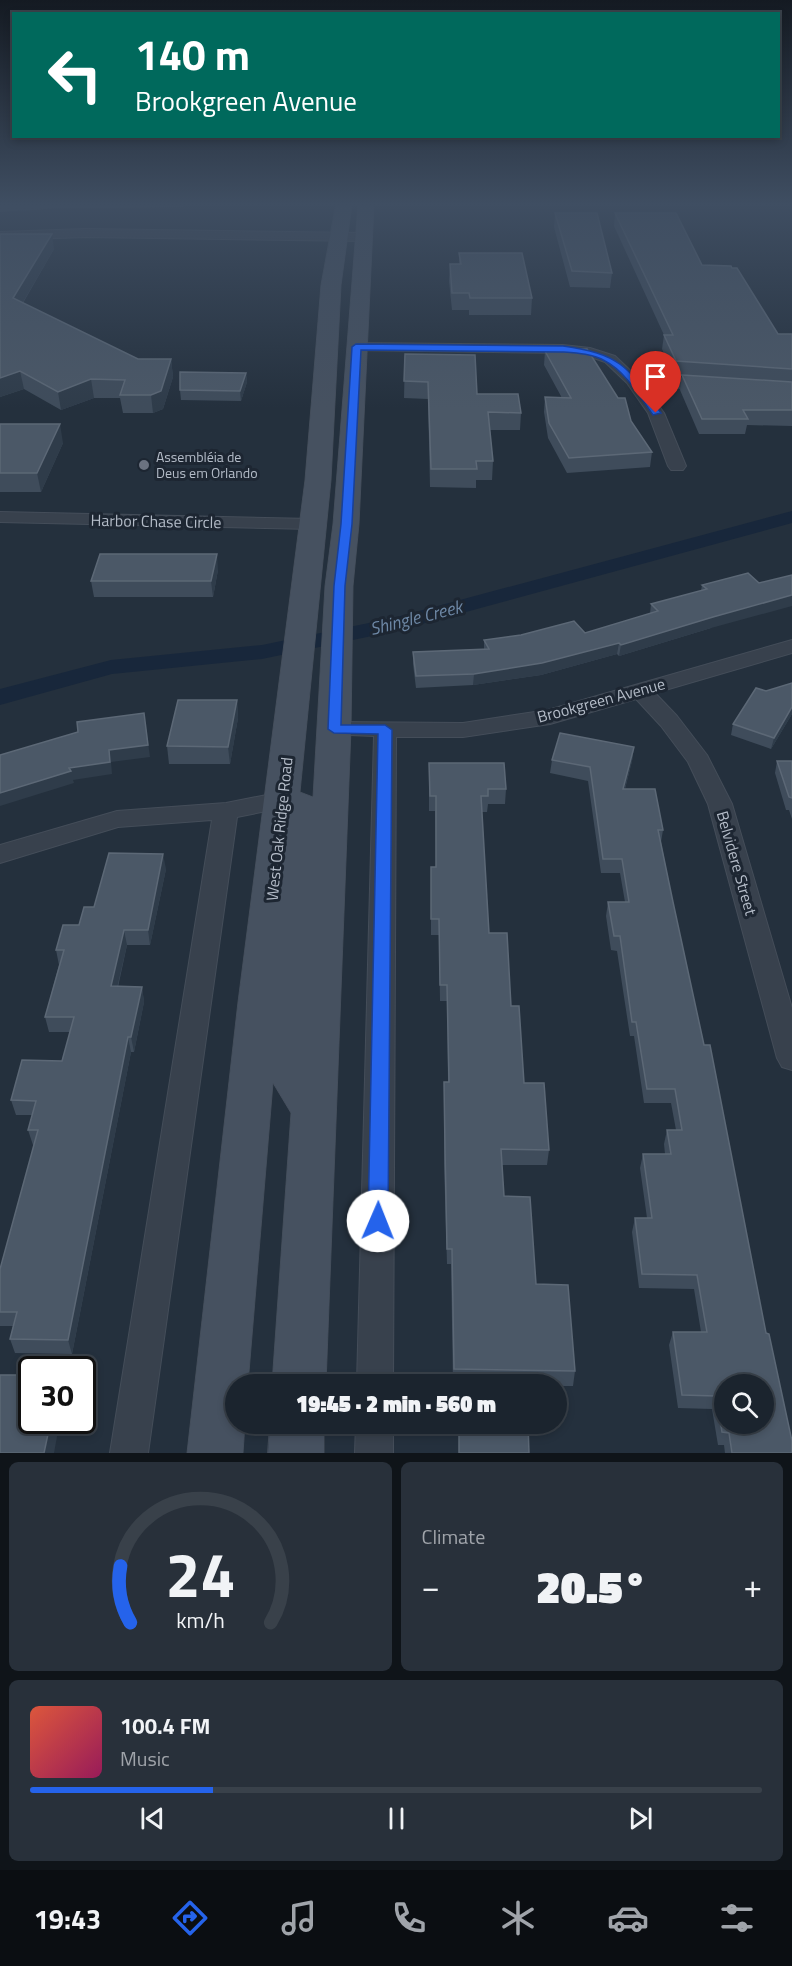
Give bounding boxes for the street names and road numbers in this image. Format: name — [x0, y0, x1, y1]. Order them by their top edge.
street label: Harbor Chase Circle — [90, 508, 222, 534]
street label: Brookgreen Avenue — [534, 671, 668, 729]
street label: West Oak Ridge Road — [260, 756, 298, 902]
street label: Belvidere Street — [711, 808, 763, 918]

